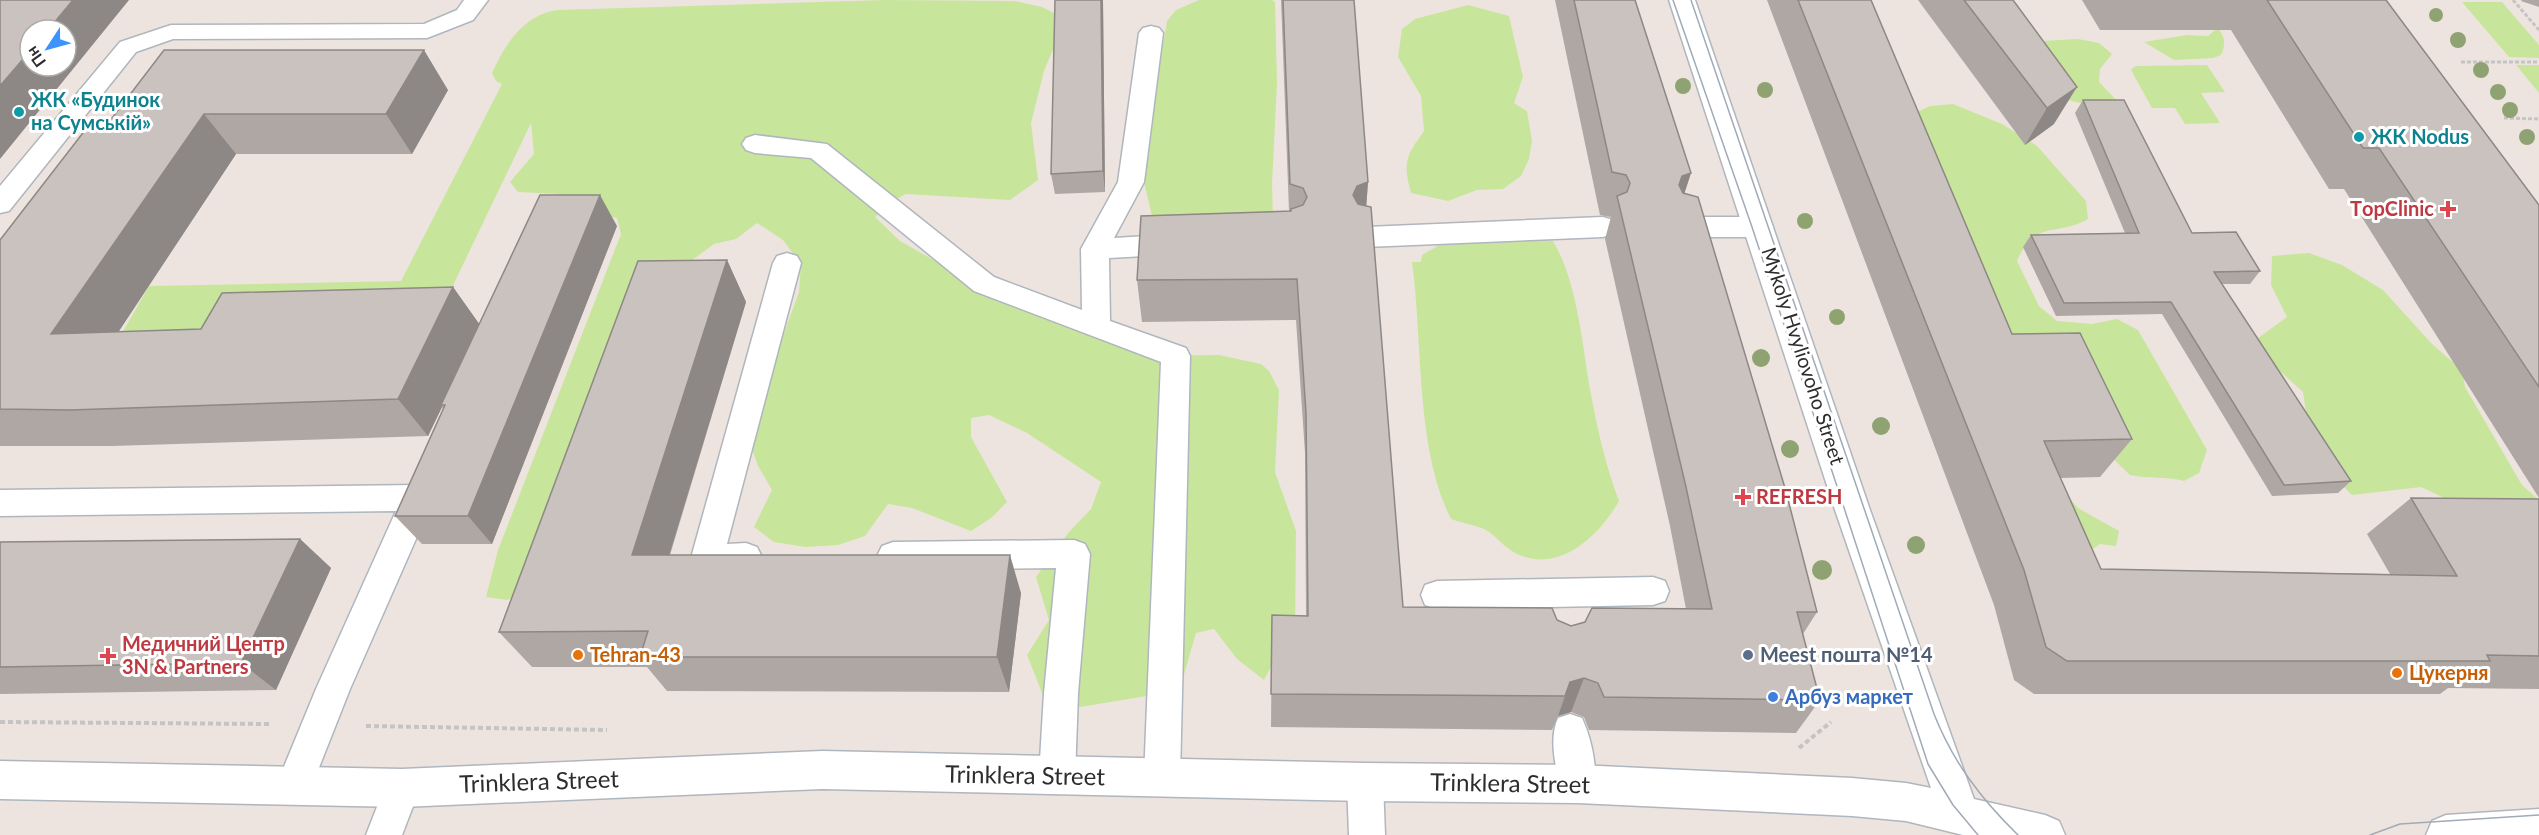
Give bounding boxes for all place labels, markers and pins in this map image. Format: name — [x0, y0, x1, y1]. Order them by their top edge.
place label: ЖК «Будинок на Сумській» — [31, 87, 160, 134]
marker: ЖК «Будинок на Сумській» — [12, 105, 26, 119]
place label: ЖК Nodus — [2371, 124, 2469, 148]
marker: ЖК Nodus — [2352, 130, 2366, 144]
place label: TоpClinic — [2350, 196, 2434, 220]
marker: TоpClinic — [2439, 200, 2457, 218]
place label: REFRESH — [1756, 484, 1842, 508]
marker: REFRESH — [1734, 488, 1752, 506]
place label: Медичний Центр 3N & Partners — [122, 631, 285, 678]
place label: Tehran-43 — [590, 642, 681, 666]
place label: Meest пошта №14 — [1760, 642, 1933, 666]
marker: Медичний Центр 3N & Partners — [99, 647, 117, 665]
marker: Tehran-43 — [571, 648, 585, 662]
marker: Meest пошта №14 — [1741, 648, 1755, 662]
place label: Цукерня — [2409, 660, 2489, 684]
marker: Цукерня — [2390, 666, 2404, 680]
place label: Арбуз маркет — [1784, 684, 1914, 708]
marker: Арбуз маркет — [1766, 690, 1780, 704]

